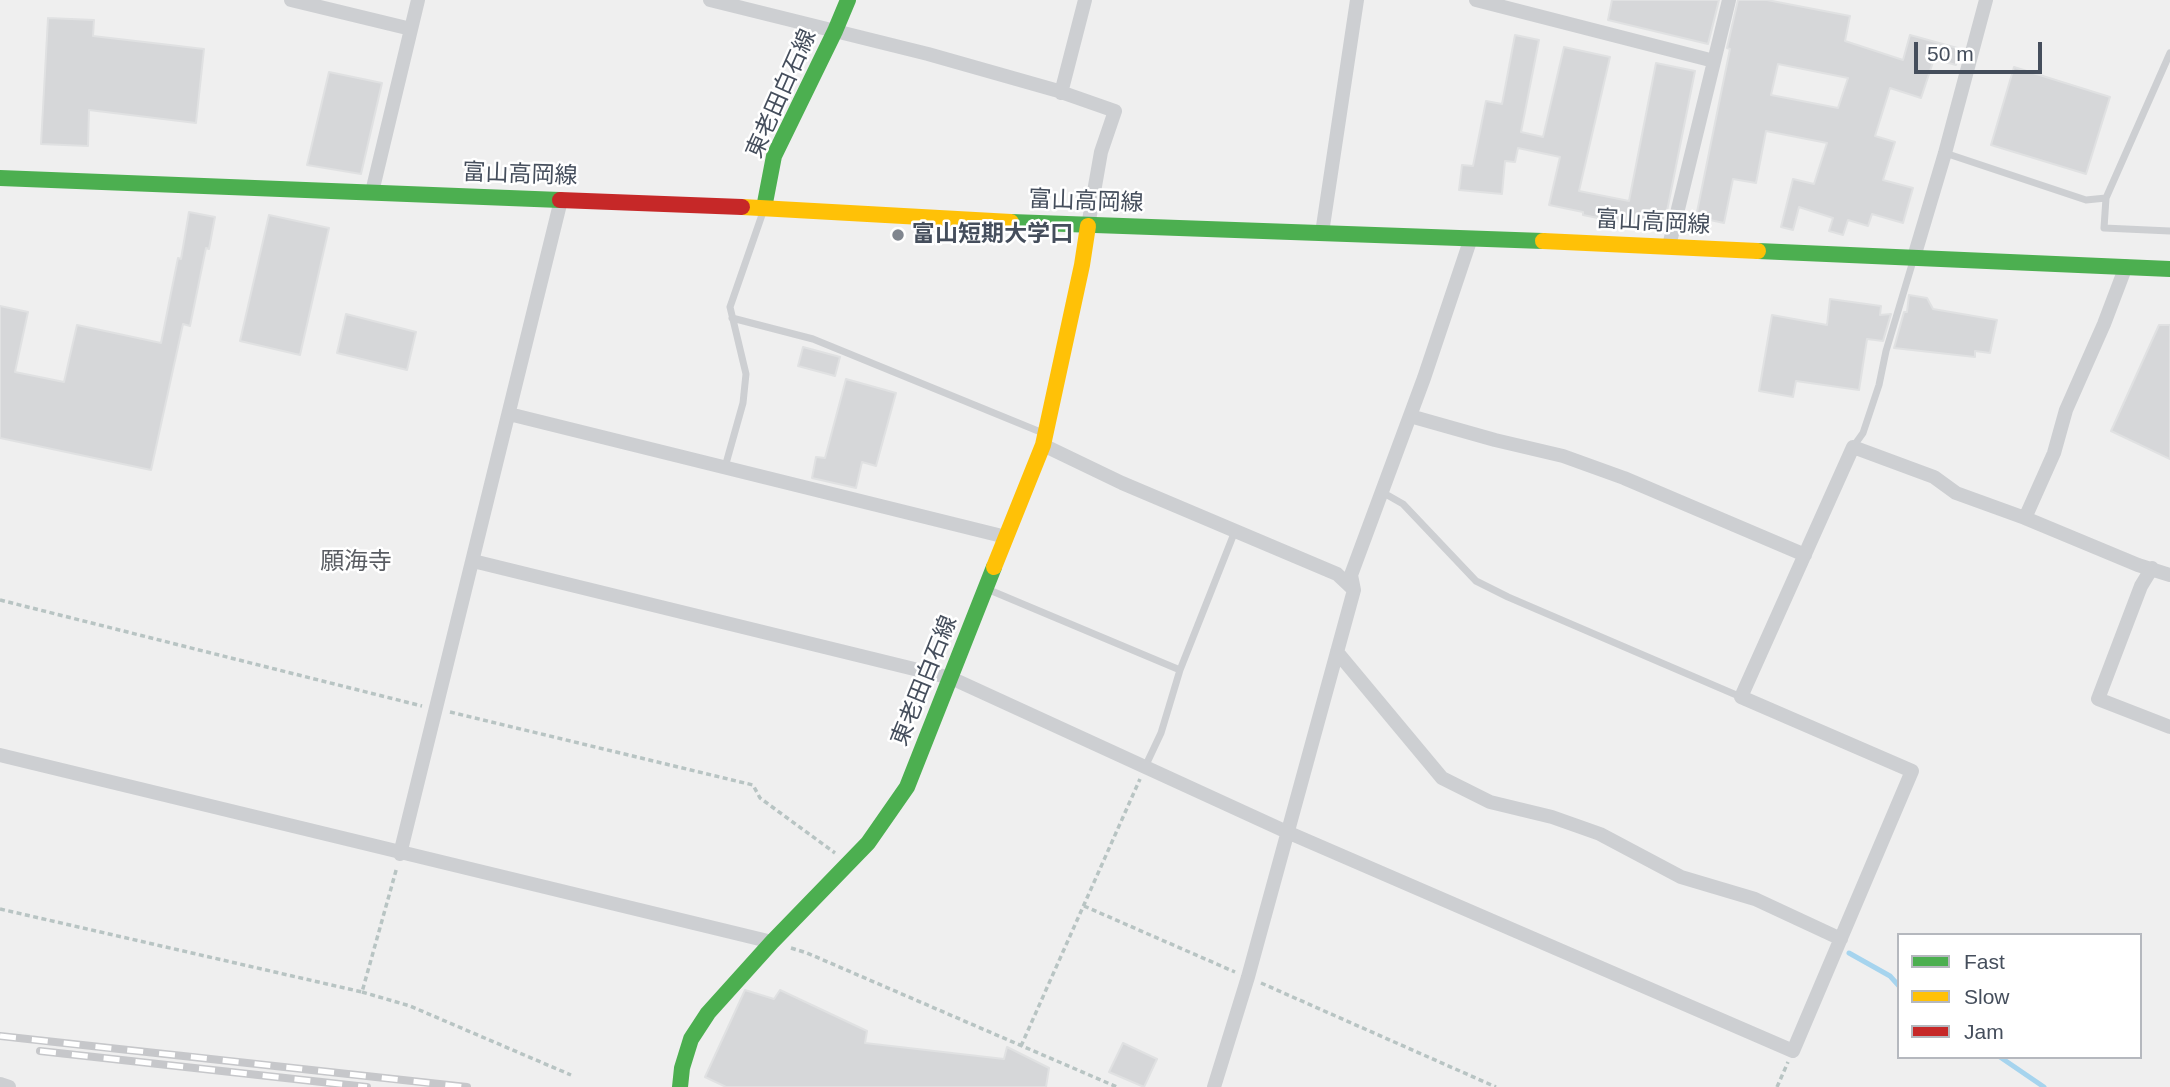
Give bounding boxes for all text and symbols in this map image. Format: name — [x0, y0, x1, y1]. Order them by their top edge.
street label: 東老田白石線 — [741, 25, 823, 163]
scale bar — [1918, 28, 2046, 72]
text: 50 m — [1927, 42, 1974, 65]
street label: 富山高岡線 — [462, 159, 578, 191]
street label: 富山高岡線 — [1028, 186, 1144, 218]
street label: 富山高岡線 — [1595, 206, 1711, 240]
place label: 富山短期大学口 — [912, 221, 1073, 249]
marker: 富山短期大学口 — [890, 227, 906, 243]
district label: 願海寺 — [320, 548, 392, 576]
street label: 東老田白石線 — [886, 612, 964, 750]
legend — [1897, 933, 2142, 1059]
text: Fast — [1964, 950, 2005, 973]
text: Slow — [1964, 985, 2010, 1008]
text: Jam — [1964, 1020, 2004, 1043]

